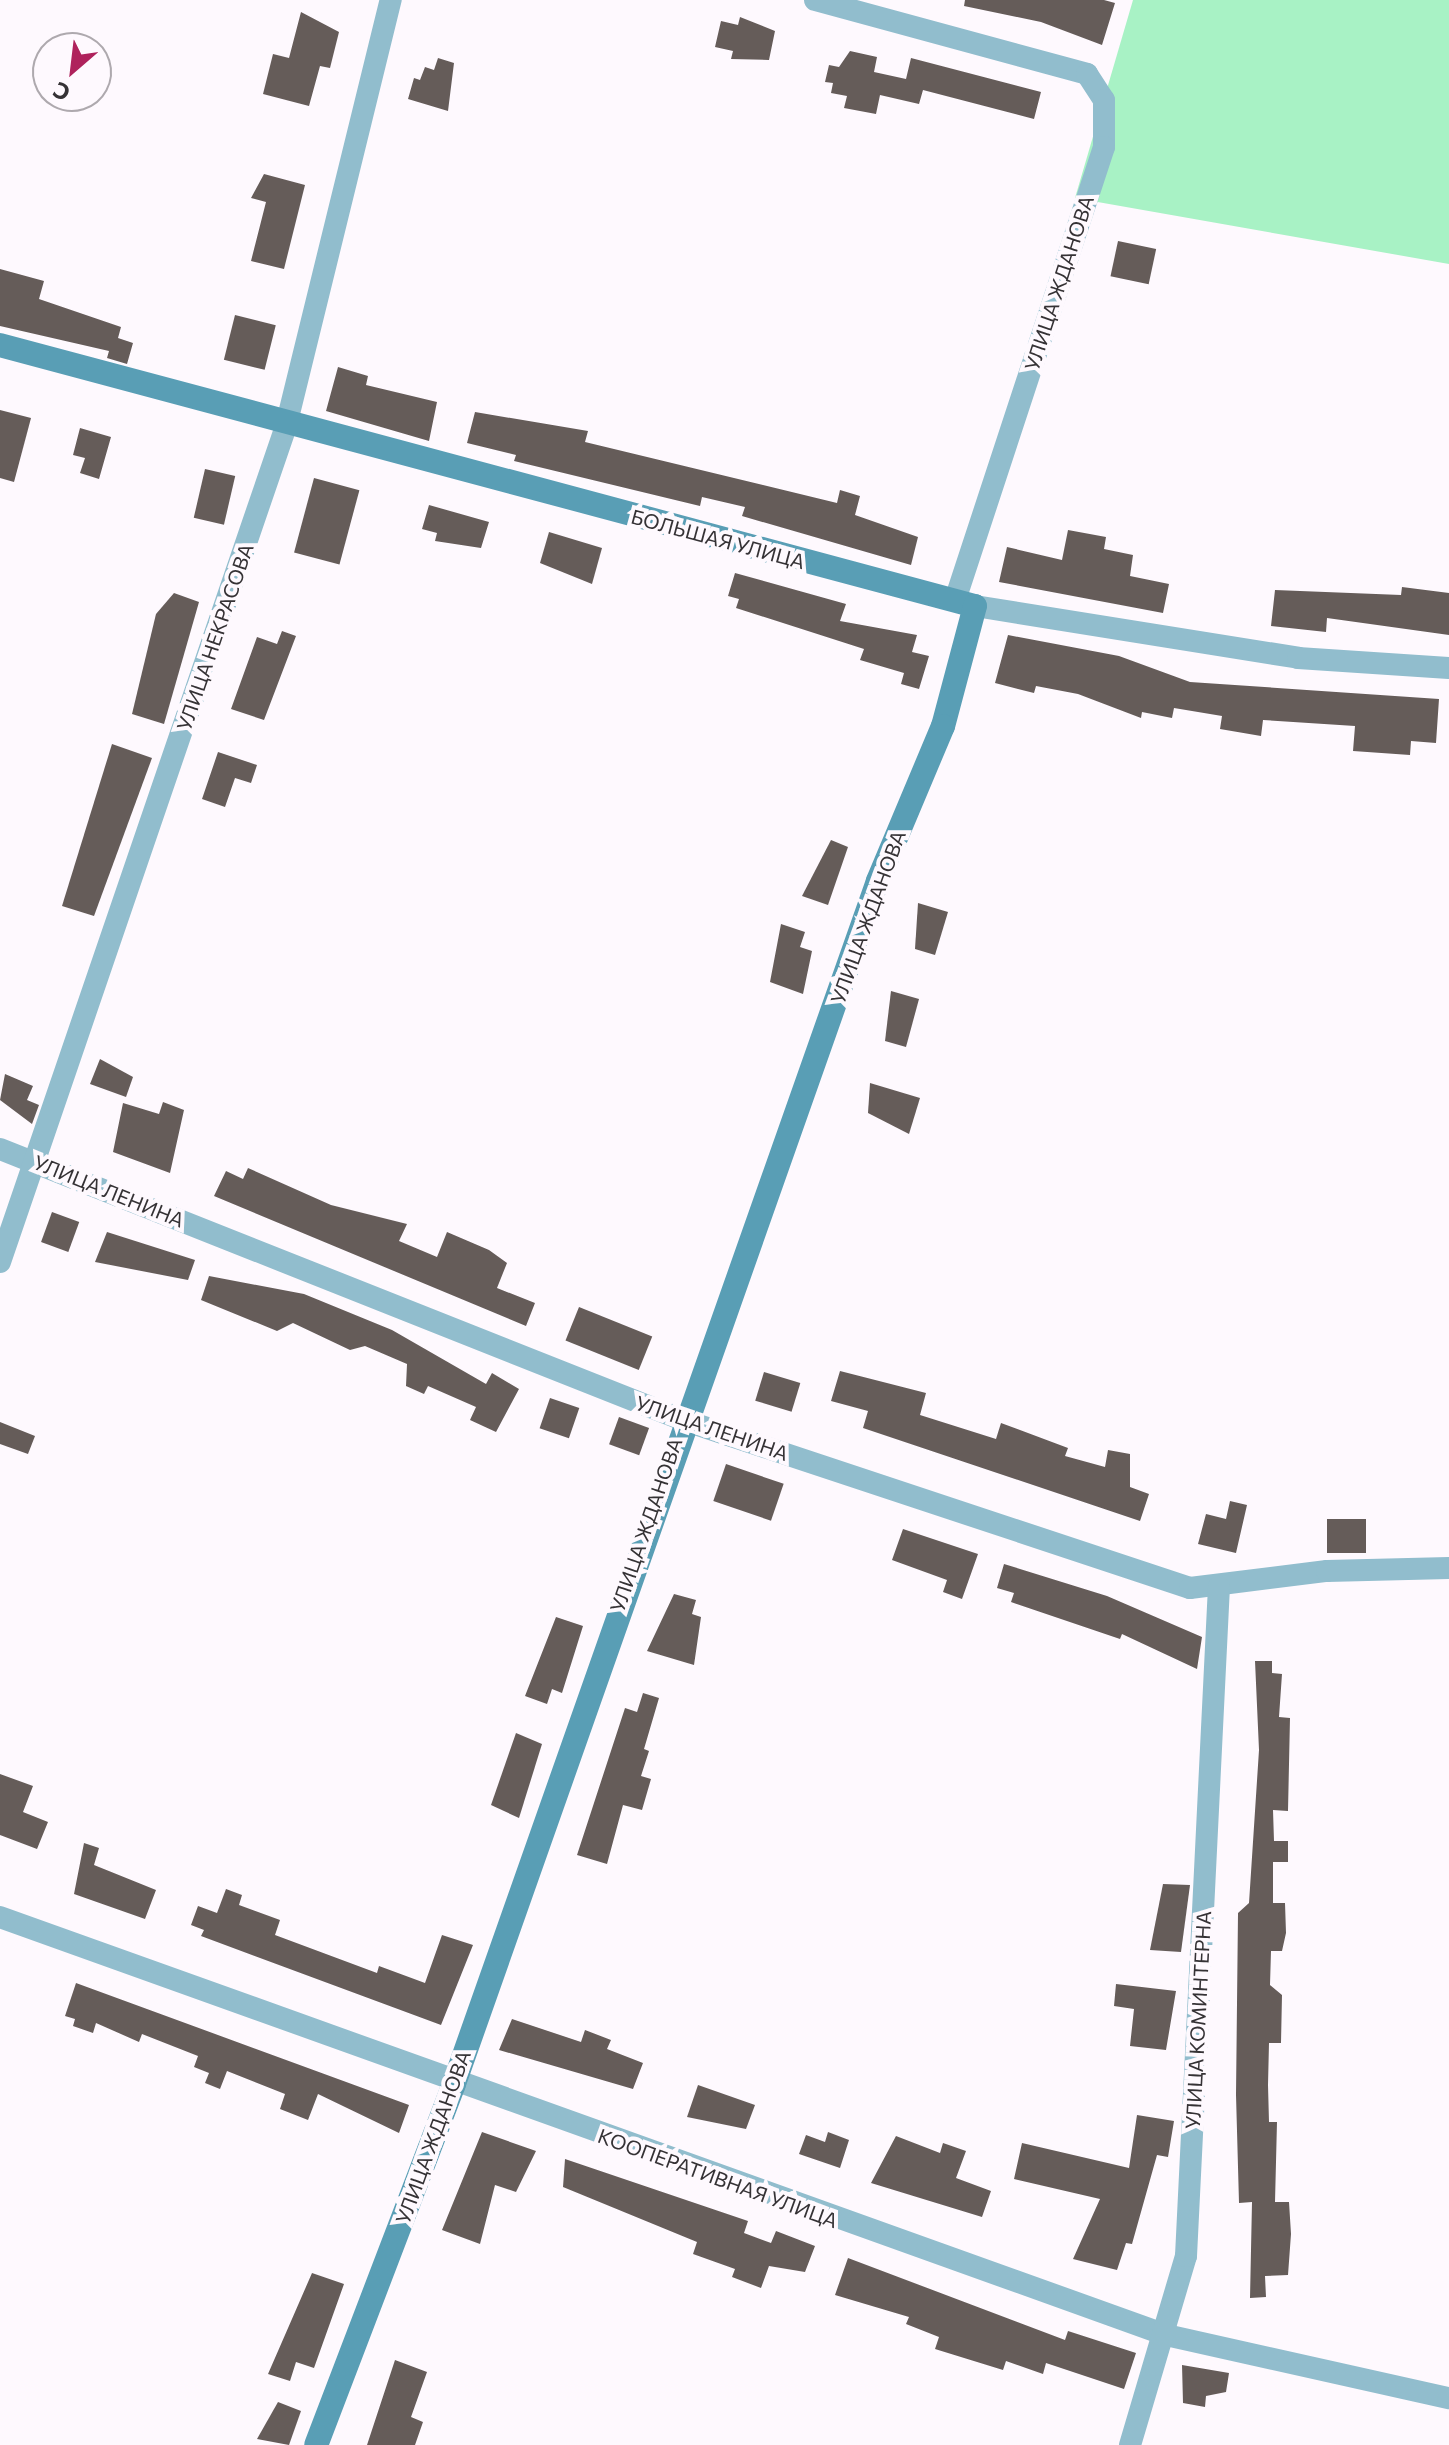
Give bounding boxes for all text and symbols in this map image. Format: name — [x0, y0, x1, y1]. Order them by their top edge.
north arrow — [32, 32, 112, 112]
text: С — [48, 76, 74, 107]
street label: УЛИЦА ЖДАНОВА — [1019, 192, 1099, 374]
street label: БОЛЬШАЯ УЛИЦА — [628, 504, 808, 574]
street label: УЛИЦА НЕКРАСОВА — [172, 540, 258, 734]
street label: УЛИЦА ЖДАНОВА — [825, 827, 911, 1007]
street label: УЛИЦА ЛЕНИНА — [30, 1150, 188, 1232]
street label: УЛИЦА ЛЕНИНА — [632, 1391, 792, 1465]
street label: УЛИЦА ЖДАНОВА — [605, 1435, 687, 1615]
street label: УЛИЦА КОМИНТЕРНА — [1180, 1910, 1216, 2130]
street label: УЛИЦА ЖДАНОВА — [390, 2047, 476, 2227]
street label: КООПЕРАТИВНАЯ УЛИЦА — [595, 2123, 841, 2233]

